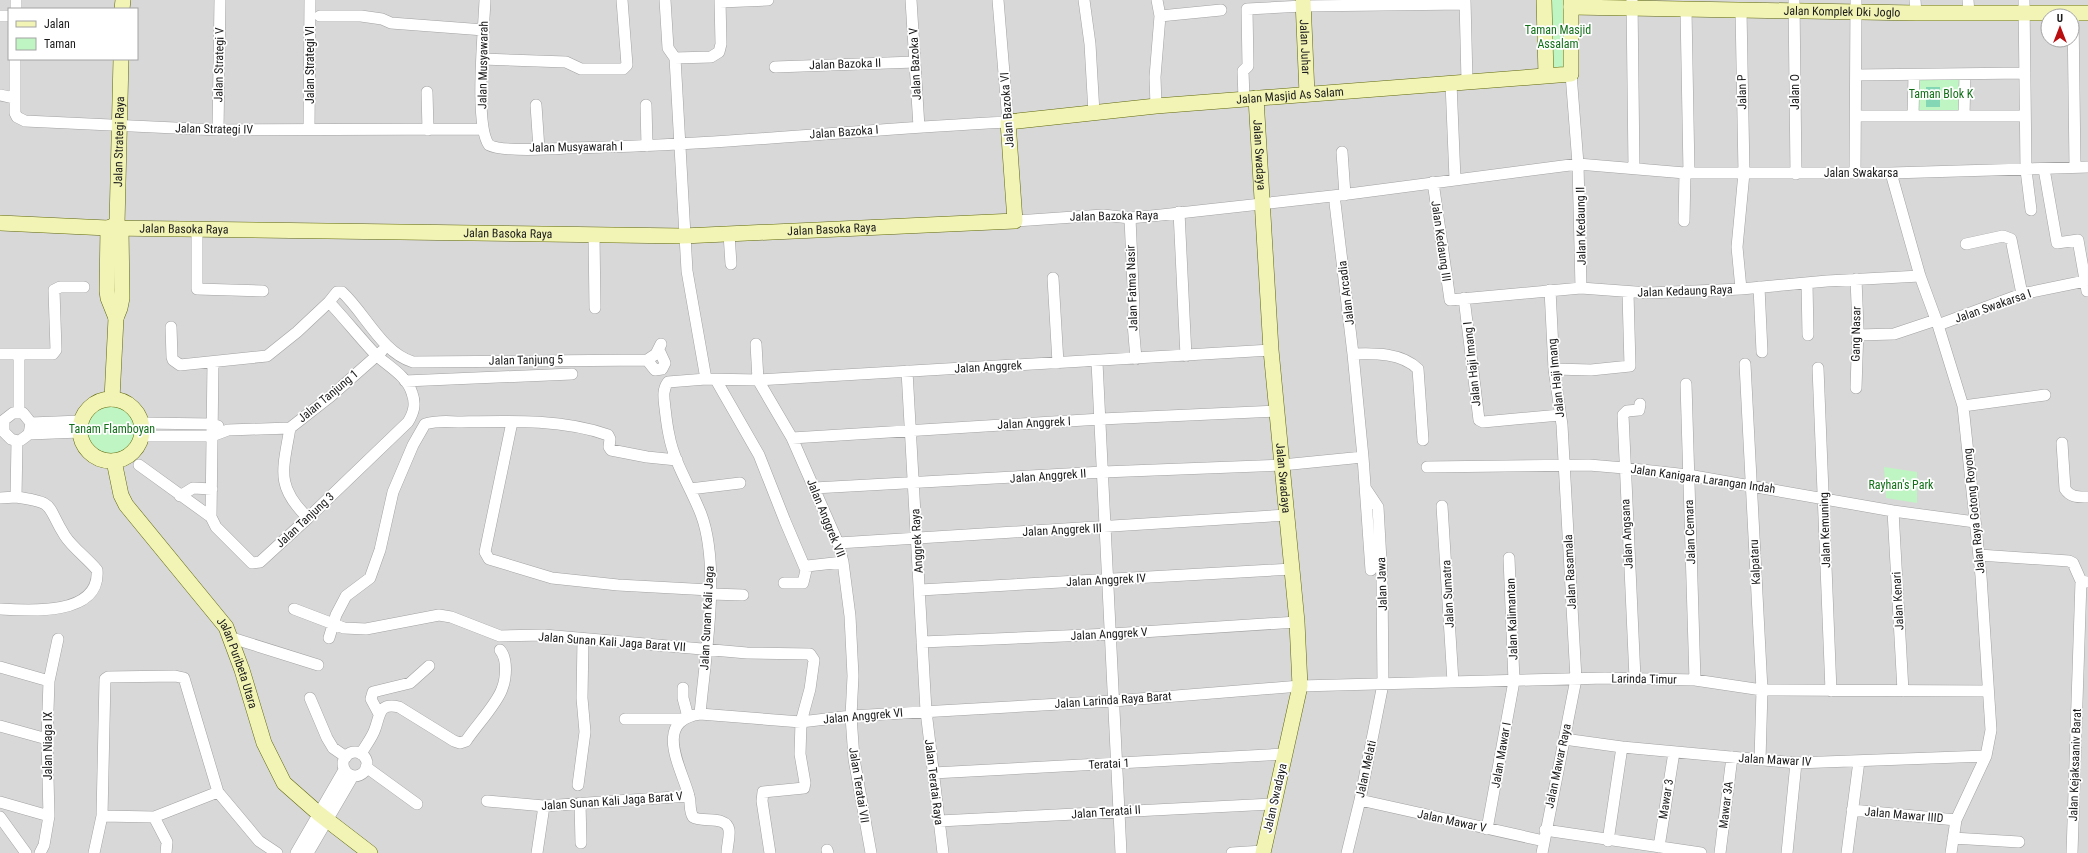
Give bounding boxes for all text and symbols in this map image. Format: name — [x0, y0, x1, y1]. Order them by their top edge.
street label: Jalan Komplek Dki Joglo — [1783, 4, 1901, 20]
legend — [8, 8, 138, 60]
north arrow — [2040, 8, 2080, 48]
text: U — [2057, 12, 2063, 25]
text: Jalan — [44, 17, 70, 31]
street label: Jalan Juhar — [1297, 19, 1313, 75]
street label: Jalan Musyawarah — [475, 21, 491, 109]
park label: Taman Masjid Assalam — [1525, 23, 1591, 51]
street label: Jalan Strategi VI — [303, 26, 317, 104]
street label: Jalan Strategi V — [211, 27, 227, 103]
street label: Jalan Bazoka V — [906, 27, 924, 101]
text: Taman — [44, 37, 76, 51]
street label: Jalan Bazoka II — [809, 56, 881, 72]
street label: Jalan Bazoka VI — [997, 72, 1017, 148]
street label: Jalan P — [1735, 74, 1749, 110]
street label: Jalan O — [1788, 74, 1802, 110]
street label: Jalan Masjid As Salam — [1236, 85, 1344, 107]
park label: Taman Blok K — [1909, 87, 1974, 101]
street label: Jalan Strategi Raya — [111, 96, 127, 187]
street label: Jalan Swadaya — [1250, 119, 1268, 191]
street label: Jalan Strategi IV — [175, 121, 253, 137]
street label: Jalan Bazoka I — [809, 123, 879, 141]
street label: Jalan Musyawarah I — [529, 139, 623, 155]
street label: Jalan Swakarsa — [1824, 166, 1898, 180]
street label: Jalan Kedaung II — [1573, 187, 1589, 265]
street label: Jalan Kedaung III — [1428, 200, 1454, 282]
street label: Jalan Bazoka Raya — [1070, 208, 1159, 224]
street label: Jalan Basoka Raya — [787, 220, 877, 238]
street label: Jalan Basoka Raya — [139, 221, 229, 237]
street label: Jalan Basoka Raya — [463, 226, 553, 241]
street label: Jalan Fatma Nasir — [1123, 244, 1140, 331]
street label: Jalan Arcadia — [1335, 260, 1357, 326]
street label: Jalan Kedaung Raya — [1637, 282, 1733, 300]
street label: Jalan Swakarsa I — [1953, 286, 2033, 326]
street label: Gang Nasar — [1849, 306, 1863, 362]
street label: Jalan Haji Imang I — [1461, 321, 1483, 407]
street label: Jalan Haji Imang — [1545, 338, 1567, 418]
street label: Jalan Tanjung 5 — [489, 352, 563, 368]
street label: Jalan Anggrek — [954, 358, 1023, 376]
street label: Jalan Tanjung 1 — [295, 367, 361, 425]
street label: Jalan Anggrek I — [997, 414, 1071, 432]
park label: Tanam Flamboyan — [69, 422, 155, 436]
street label: Jalan Swadaya — [1273, 442, 1294, 514]
street label: Jalan Raya Gotong Royong — [1960, 447, 1988, 574]
street label: Jalan Kanigara Larangan Indah — [1630, 462, 1776, 496]
street label: Jalan Anggrek II — [1009, 466, 1087, 486]
street label: Jalan Anggrek VII — [804, 477, 848, 559]
park label: Rayhan's Park — [1868, 478, 1934, 492]
street label: Jalan Tanjung 3 — [273, 489, 337, 551]
street label: Jalan Kemuning — [1817, 492, 1833, 568]
street label: Jalan Angsana — [1618, 498, 1636, 569]
street label: Jalan Cemara — [1682, 499, 1698, 565]
street label: Anggrek Raya — [908, 508, 926, 574]
street label: Jalan Anggrek III — [1022, 521, 1102, 539]
street label: Jalan Rasamala — [1561, 534, 1579, 610]
street label: Kalpataru — [1747, 539, 1763, 585]
street label: Jalan Jawa — [1374, 557, 1390, 611]
street label: Jalan Sumatra — [1439, 559, 1457, 628]
street label: Jalan Sunan Kali Jaga — [697, 565, 717, 671]
street label: Jalan Anggrek IV — [1066, 571, 1147, 589]
street label: Jalan Kenari — [1889, 571, 1907, 631]
street label: Jalan Kalimantan — [1504, 578, 1520, 660]
street label: Jalan Puribeta Utara — [214, 614, 260, 710]
street label: Jalan Anggrek V — [1070, 625, 1148, 643]
street label: Jalan Sunan Kali Jaga Barat VII — [538, 630, 686, 654]
street label: Larinda Timur — [1611, 671, 1677, 687]
street label: Jalan Larinda Raya Barat — [1054, 689, 1172, 711]
street label: Jalan Anggrek VI — [822, 706, 904, 726]
street label: Jalan Kejaksaaniv Barat — [2066, 708, 2084, 822]
street label: Jalan Niaga IX — [41, 711, 55, 780]
street label: Jalan Mawar I — [1488, 721, 1514, 789]
street label: Jalan Mawar Raya — [1542, 722, 1574, 810]
street label: Jalan Teratai Raya — [922, 738, 946, 826]
street label: Jalan Melati — [1353, 739, 1379, 799]
street label: Jalan Teratai VII — [846, 746, 872, 824]
street label: Jalan Mawar IV — [1738, 751, 1812, 769]
street label: Teratai 1 — [1088, 756, 1130, 772]
street label: Jalan Swadaya — [1260, 762, 1290, 834]
street label: Mawar 3 — [1656, 778, 1676, 820]
street label: Mawar 3A — [1716, 780, 1736, 829]
street label: Jalan Sunan Kali Jaga Barat V — [541, 789, 683, 813]
street label: Jalan Teratai II — [1071, 803, 1141, 821]
street label: Jalan Mawar IIID — [1864, 805, 1944, 825]
street label: Jalan Mawar V — [1416, 807, 1488, 835]

